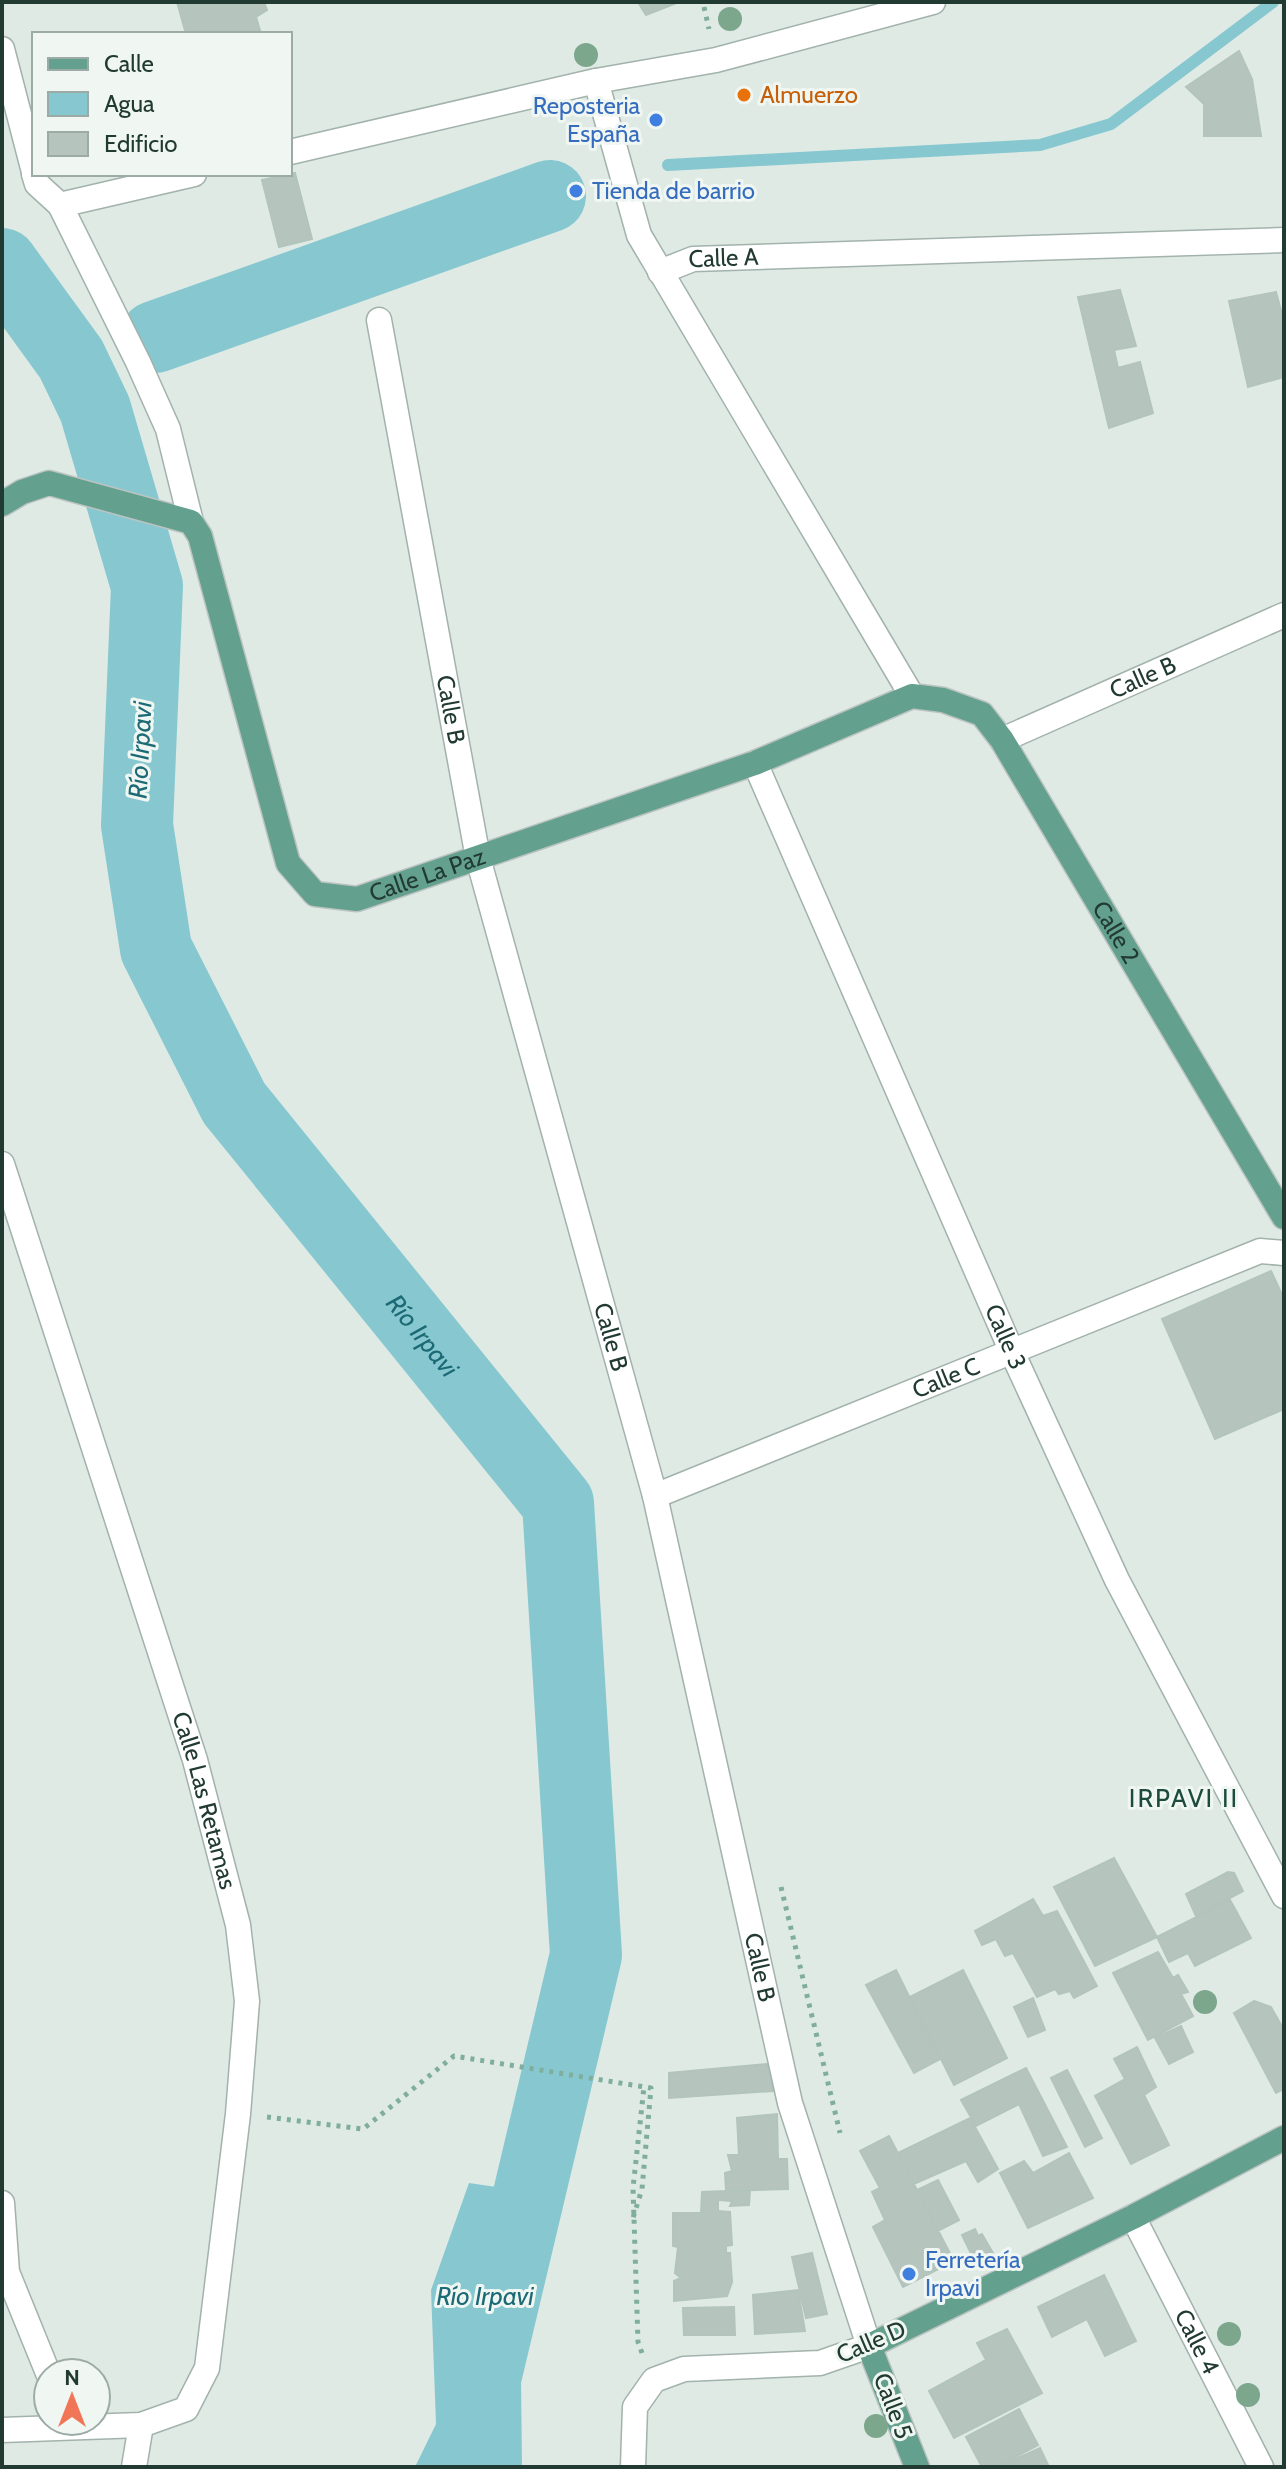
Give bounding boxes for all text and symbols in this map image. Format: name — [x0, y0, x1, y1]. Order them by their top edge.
legend — [32, 32, 292, 176]
text: Calle — [104, 49, 154, 78]
place label: Almuerzo — [760, 80, 858, 109]
marker: Almuerzo — [735, 86, 753, 104]
text: Agua — [104, 89, 155, 118]
place label: Reposteria España — [533, 91, 640, 148]
marker: Reposteria España — [647, 111, 665, 129]
text: Edificio — [104, 129, 178, 158]
place label: Tienda de barrio — [592, 176, 755, 205]
marker: Tienda de barrio — [567, 182, 585, 200]
street label: Calle A — [688, 242, 759, 273]
street label: Calle B — [1105, 650, 1180, 704]
street label: Calle B — [431, 673, 472, 746]
water label: Río Irpavi — [121, 700, 159, 800]
street label: Calle La Paz — [365, 841, 489, 908]
street label: Calle 2 — [1086, 896, 1146, 969]
water label: Río Irpavi — [379, 1288, 466, 1384]
street label: Calle B — [588, 1299, 635, 1374]
street label: Calle 3 — [979, 1299, 1033, 1374]
street label: Calle C — [908, 1351, 984, 1404]
street label: Calle Las Retamas — [166, 1708, 243, 1892]
district label: IRPAVI II — [1129, 1782, 1239, 1814]
street label: Calle B — [739, 1930, 782, 2004]
place label: Ferretería Irpavi — [925, 2245, 1021, 2302]
marker: Ferretería Irpavi — [900, 2265, 918, 2283]
water label: Río Irpavi — [436, 2280, 534, 2312]
street label: Calle 4 — [1169, 2304, 1226, 2379]
street label: Calle D — [832, 2314, 910, 2369]
north arrow — [32, 2357, 112, 2437]
text: N — [64, 2364, 80, 2391]
street label: Calle 5 — [868, 2369, 919, 2443]

